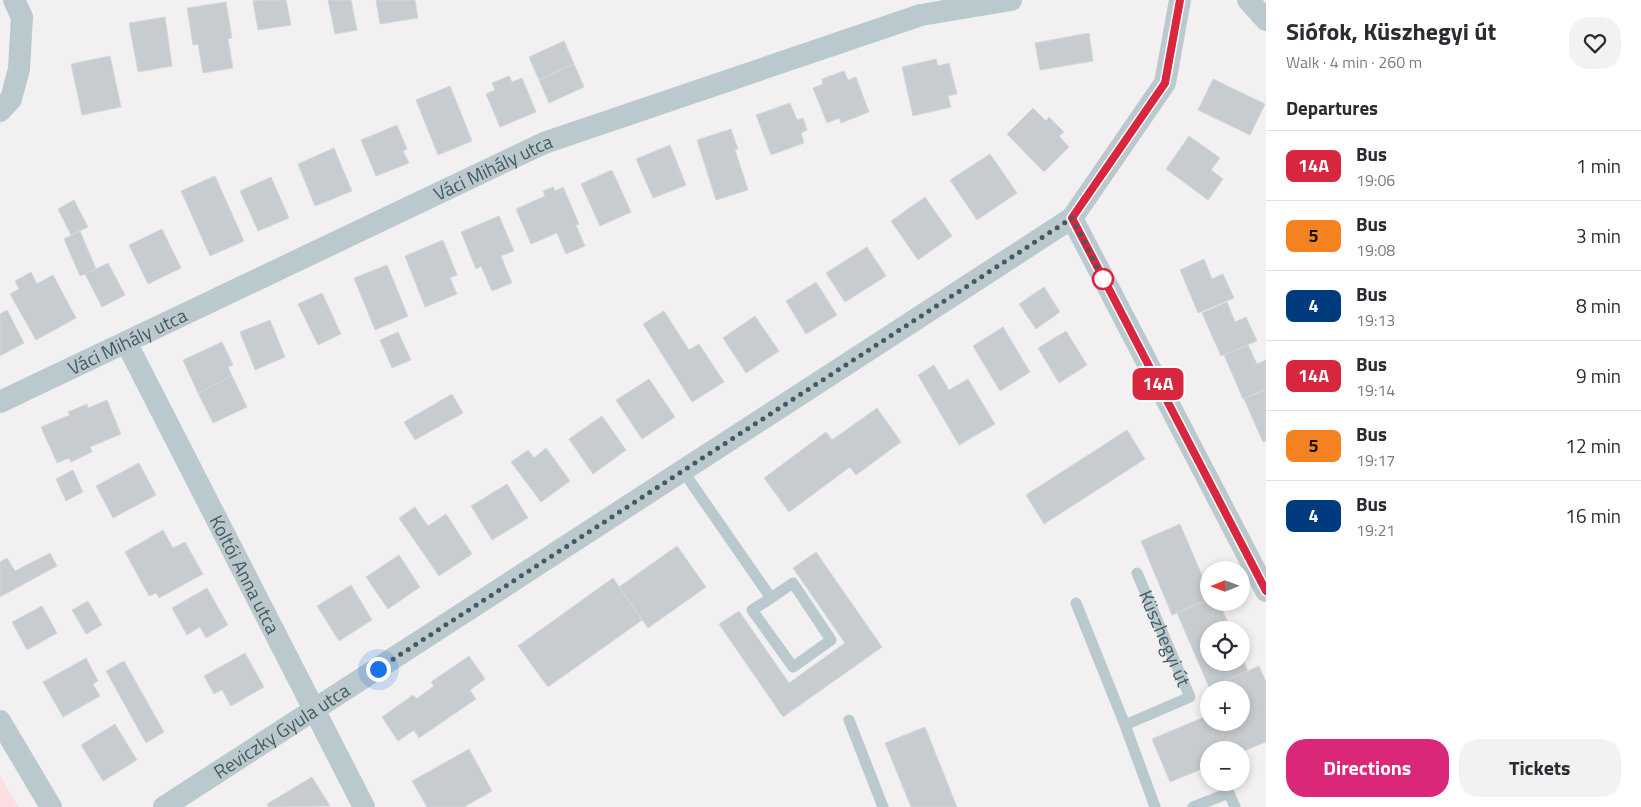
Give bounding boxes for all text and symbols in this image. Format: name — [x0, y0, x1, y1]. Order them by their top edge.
text: Siófok, Küszhegyi út — [1286, 13, 1496, 49]
button: heart — [1569, 17, 1621, 69]
text: Walk · 4 min · 260 m — [1286, 50, 1422, 74]
text: Departures — [1286, 93, 1378, 122]
street label: Váci Mihály utca — [428, 126, 556, 208]
text: Bus — [1356, 139, 1387, 168]
text: 1 min — [1576, 151, 1621, 180]
text: 14A — [1298, 152, 1329, 179]
text: 19:06 — [1356, 168, 1395, 192]
text: Bus — [1356, 209, 1387, 238]
text: 3 min — [1576, 221, 1621, 250]
text: 5 — [1308, 222, 1319, 249]
text: 19:08 — [1356, 238, 1395, 262]
unlabelled marker — [1092, 268, 1114, 290]
text: Bus — [1356, 279, 1387, 308]
text: 8 min — [1576, 291, 1621, 320]
text: 4 — [1308, 292, 1319, 319]
street label: Váci Mihály utca — [63, 300, 192, 382]
text: 19:13 — [1356, 308, 1395, 332]
text: Bus — [1356, 349, 1387, 378]
text: 9 min — [1576, 361, 1621, 390]
text: 14A — [1298, 362, 1329, 389]
line badge: 14A — [1129, 368, 1187, 400]
text: 14A — [1143, 370, 1174, 397]
text: 19:14 — [1356, 378, 1395, 402]
text: Bus — [1356, 419, 1387, 448]
text: 12 min — [1565, 431, 1621, 460]
text: 5 — [1308, 432, 1319, 459]
text: 19:17 — [1356, 448, 1395, 472]
text: Bus — [1356, 489, 1387, 518]
text: 16 min — [1565, 501, 1621, 530]
text: 4 — [1308, 502, 1319, 529]
street label: Koltói Anna utca — [203, 510, 288, 639]
text: 19:21 — [1356, 518, 1395, 542]
north arrow — [1200, 561, 1250, 611]
map controls — [1200, 561, 1250, 791]
street label: Küszhegyi út — [1132, 585, 1199, 691]
button: locate — [1200, 621, 1250, 671]
your location — [366, 657, 391, 682]
street label: Reviczky Gyula utca — [207, 675, 355, 785]
button: + — [1200, 681, 1250, 731]
button: Directions — [1286, 739, 1449, 797]
button: Tickets — [1459, 739, 1621, 797]
button: − — [1200, 741, 1250, 791]

